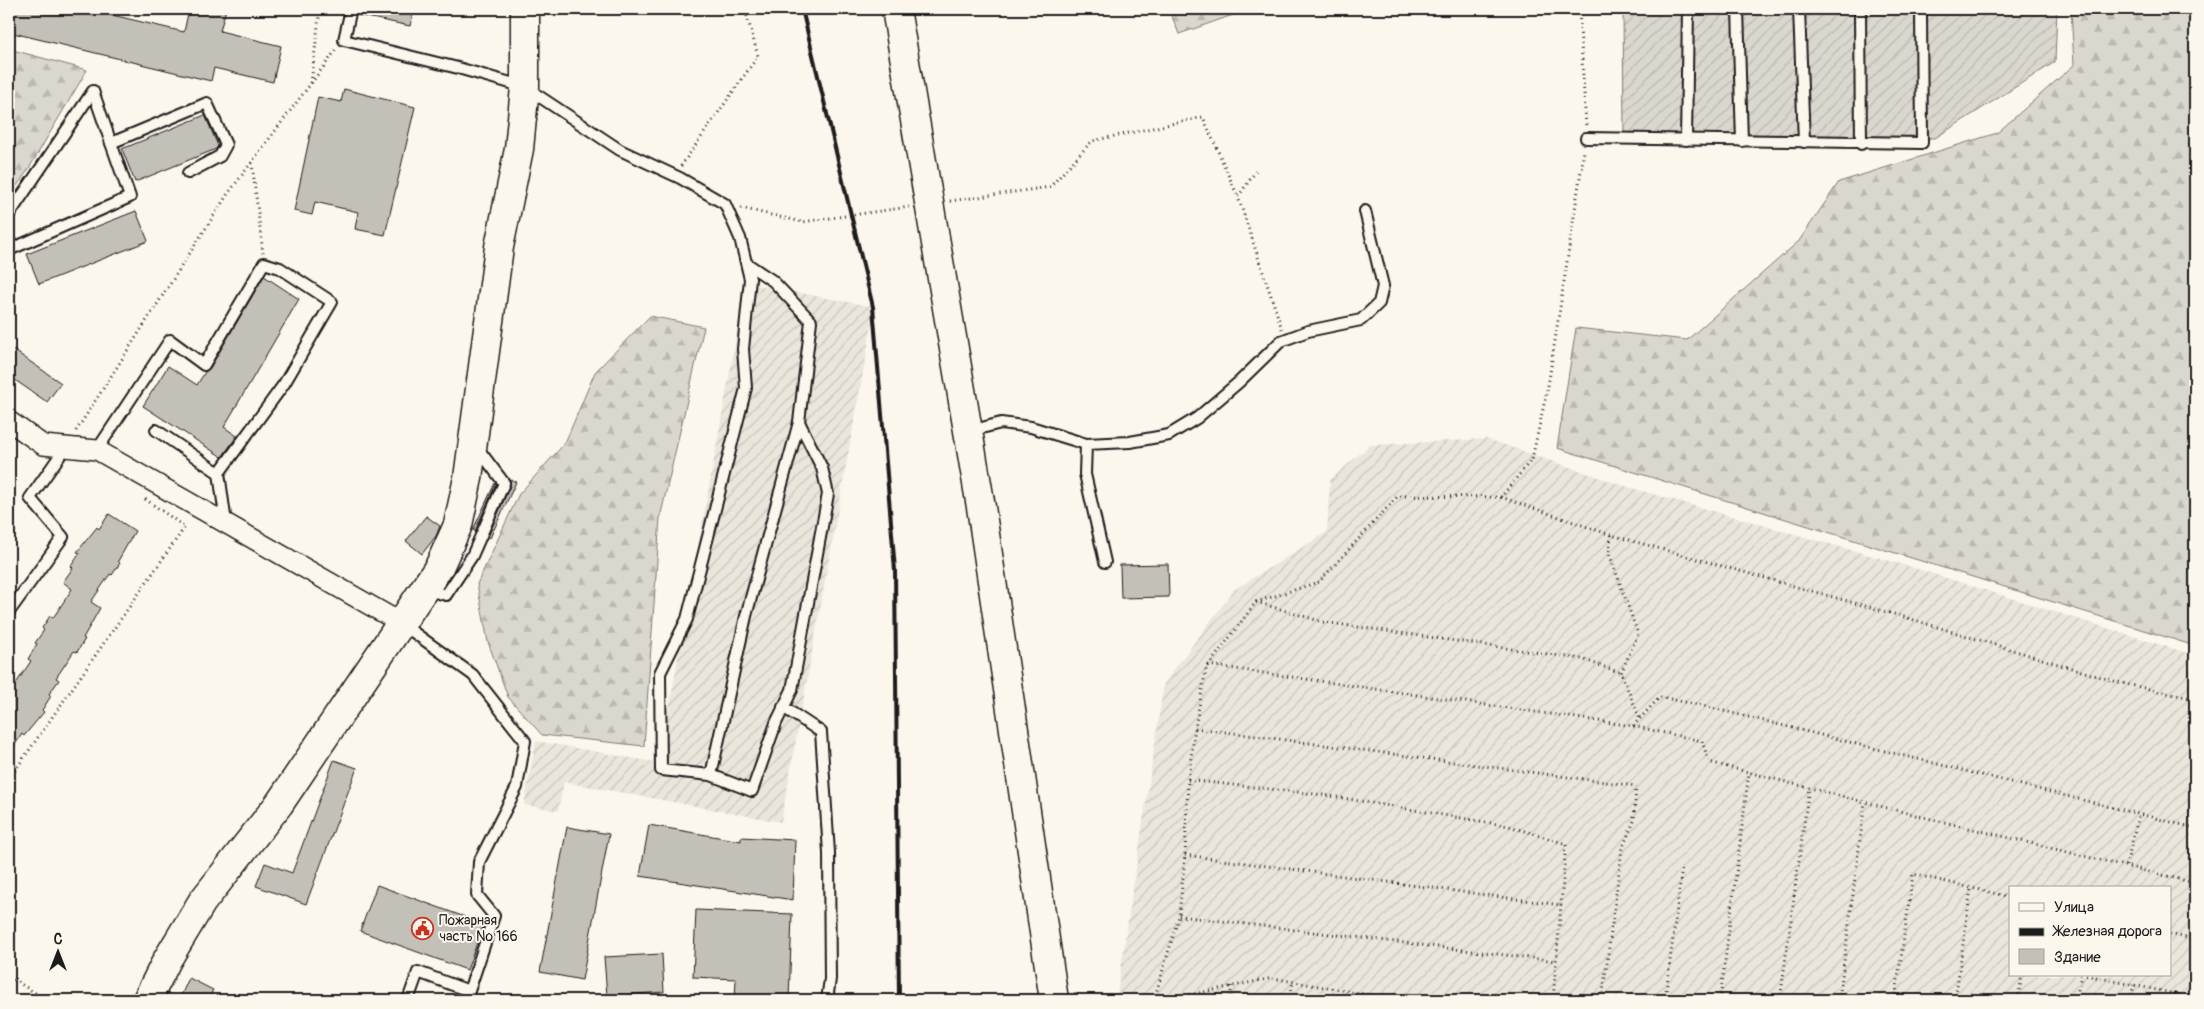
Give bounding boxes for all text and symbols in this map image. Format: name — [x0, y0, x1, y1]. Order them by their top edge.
legend — [2009, 886, 2172, 976]
text: Улица — [2054, 898, 2094, 917]
place label: Пожарная часть № 166 — [439, 912, 518, 945]
public building icon: Пожарная часть № 166 — [411, 916, 435, 940]
text: Железная дорога — [2052, 922, 2162, 941]
north arrow — [32, 926, 82, 976]
text: С — [54, 931, 63, 948]
text: Здание — [2054, 948, 2101, 967]

